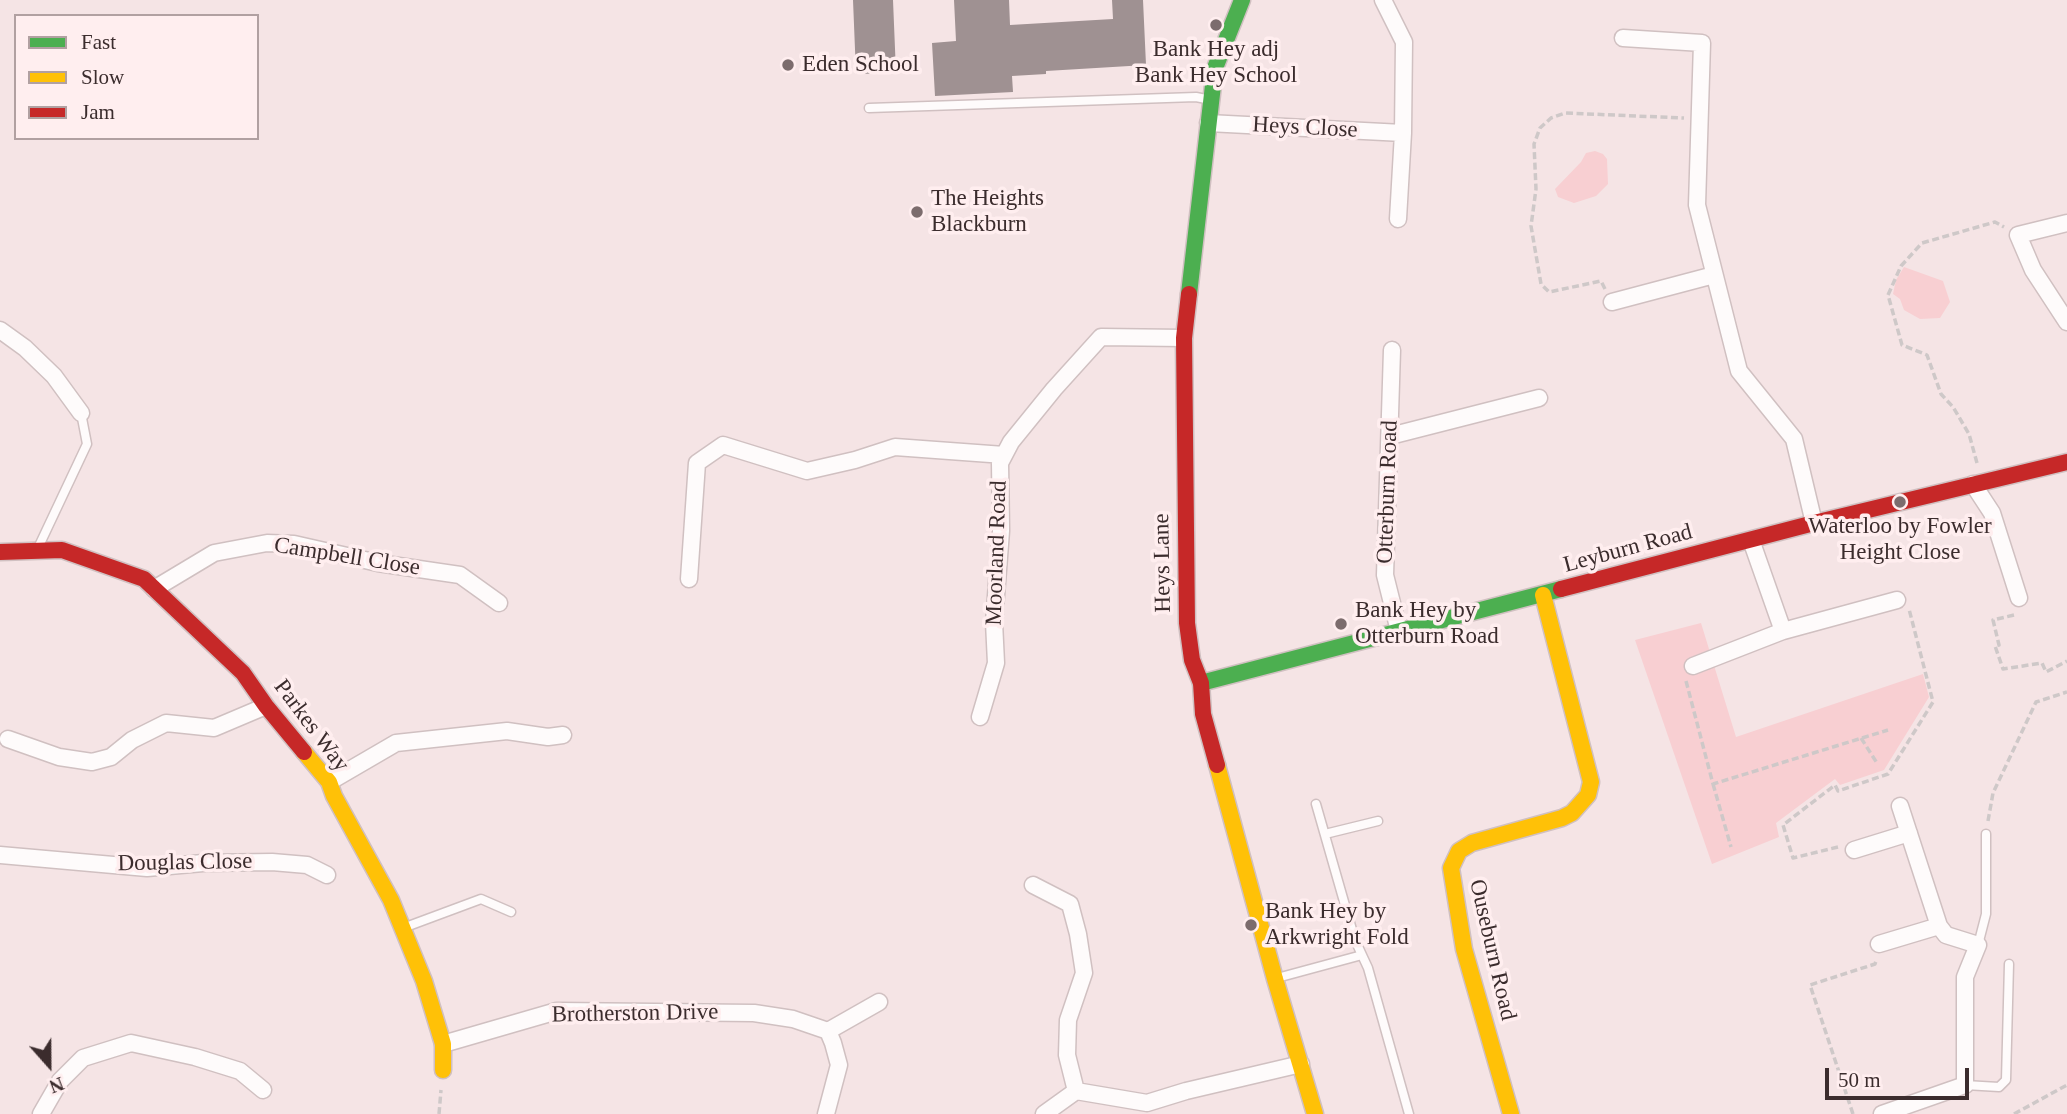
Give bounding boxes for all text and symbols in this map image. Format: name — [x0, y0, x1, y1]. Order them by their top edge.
legend — [14, 14, 259, 140]
marker: Bank Hey adj Bank Hey School — [1208, 17, 1224, 33]
text: Fast — [81, 30, 116, 54]
place label: Bank Hey adj Bank Hey School — [1135, 36, 1297, 90]
place label: Eden School — [802, 51, 919, 79]
marker: Eden School — [780, 57, 796, 73]
text: Slow — [81, 65, 124, 89]
text: Jam — [81, 100, 115, 124]
street label: Heys Close — [1252, 111, 1358, 145]
place label: The Heights Blackburn — [931, 185, 1044, 239]
marker: The Heights Blackburn — [909, 204, 925, 220]
street label: Otterburn Road — [1372, 420, 1404, 564]
street label: Moorland Road — [981, 480, 1013, 626]
marker: Waterloo by Fowler Height Close — [1892, 494, 1908, 510]
street label: Heys Lane — [1148, 513, 1178, 613]
place label: Waterloo by Fowler Height Close — [1808, 513, 1992, 567]
street label: Leyburn Road — [1561, 519, 1695, 579]
street label: Campbell Close — [272, 532, 422, 582]
place label: Bank Hey by Otterburn Road — [1355, 597, 1499, 651]
marker: Bank Hey by Otterburn Road — [1333, 616, 1349, 632]
street label: Parkes Way — [267, 674, 355, 778]
street label: Douglas Close — [117, 848, 253, 878]
street label: Ouseburn Road — [1462, 877, 1522, 1023]
place label: Bank Hey by Arkwright Fold — [1265, 898, 1409, 952]
marker: Bank Hey by Arkwright Fold — [1243, 917, 1259, 933]
street label: Brotherston Drive — [551, 999, 719, 1029]
north arrow — [14, 1030, 84, 1100]
scale bar — [1829, 1054, 1972, 1098]
text: 50 m — [1838, 1068, 1881, 1092]
text: N — [47, 1073, 67, 1097]

